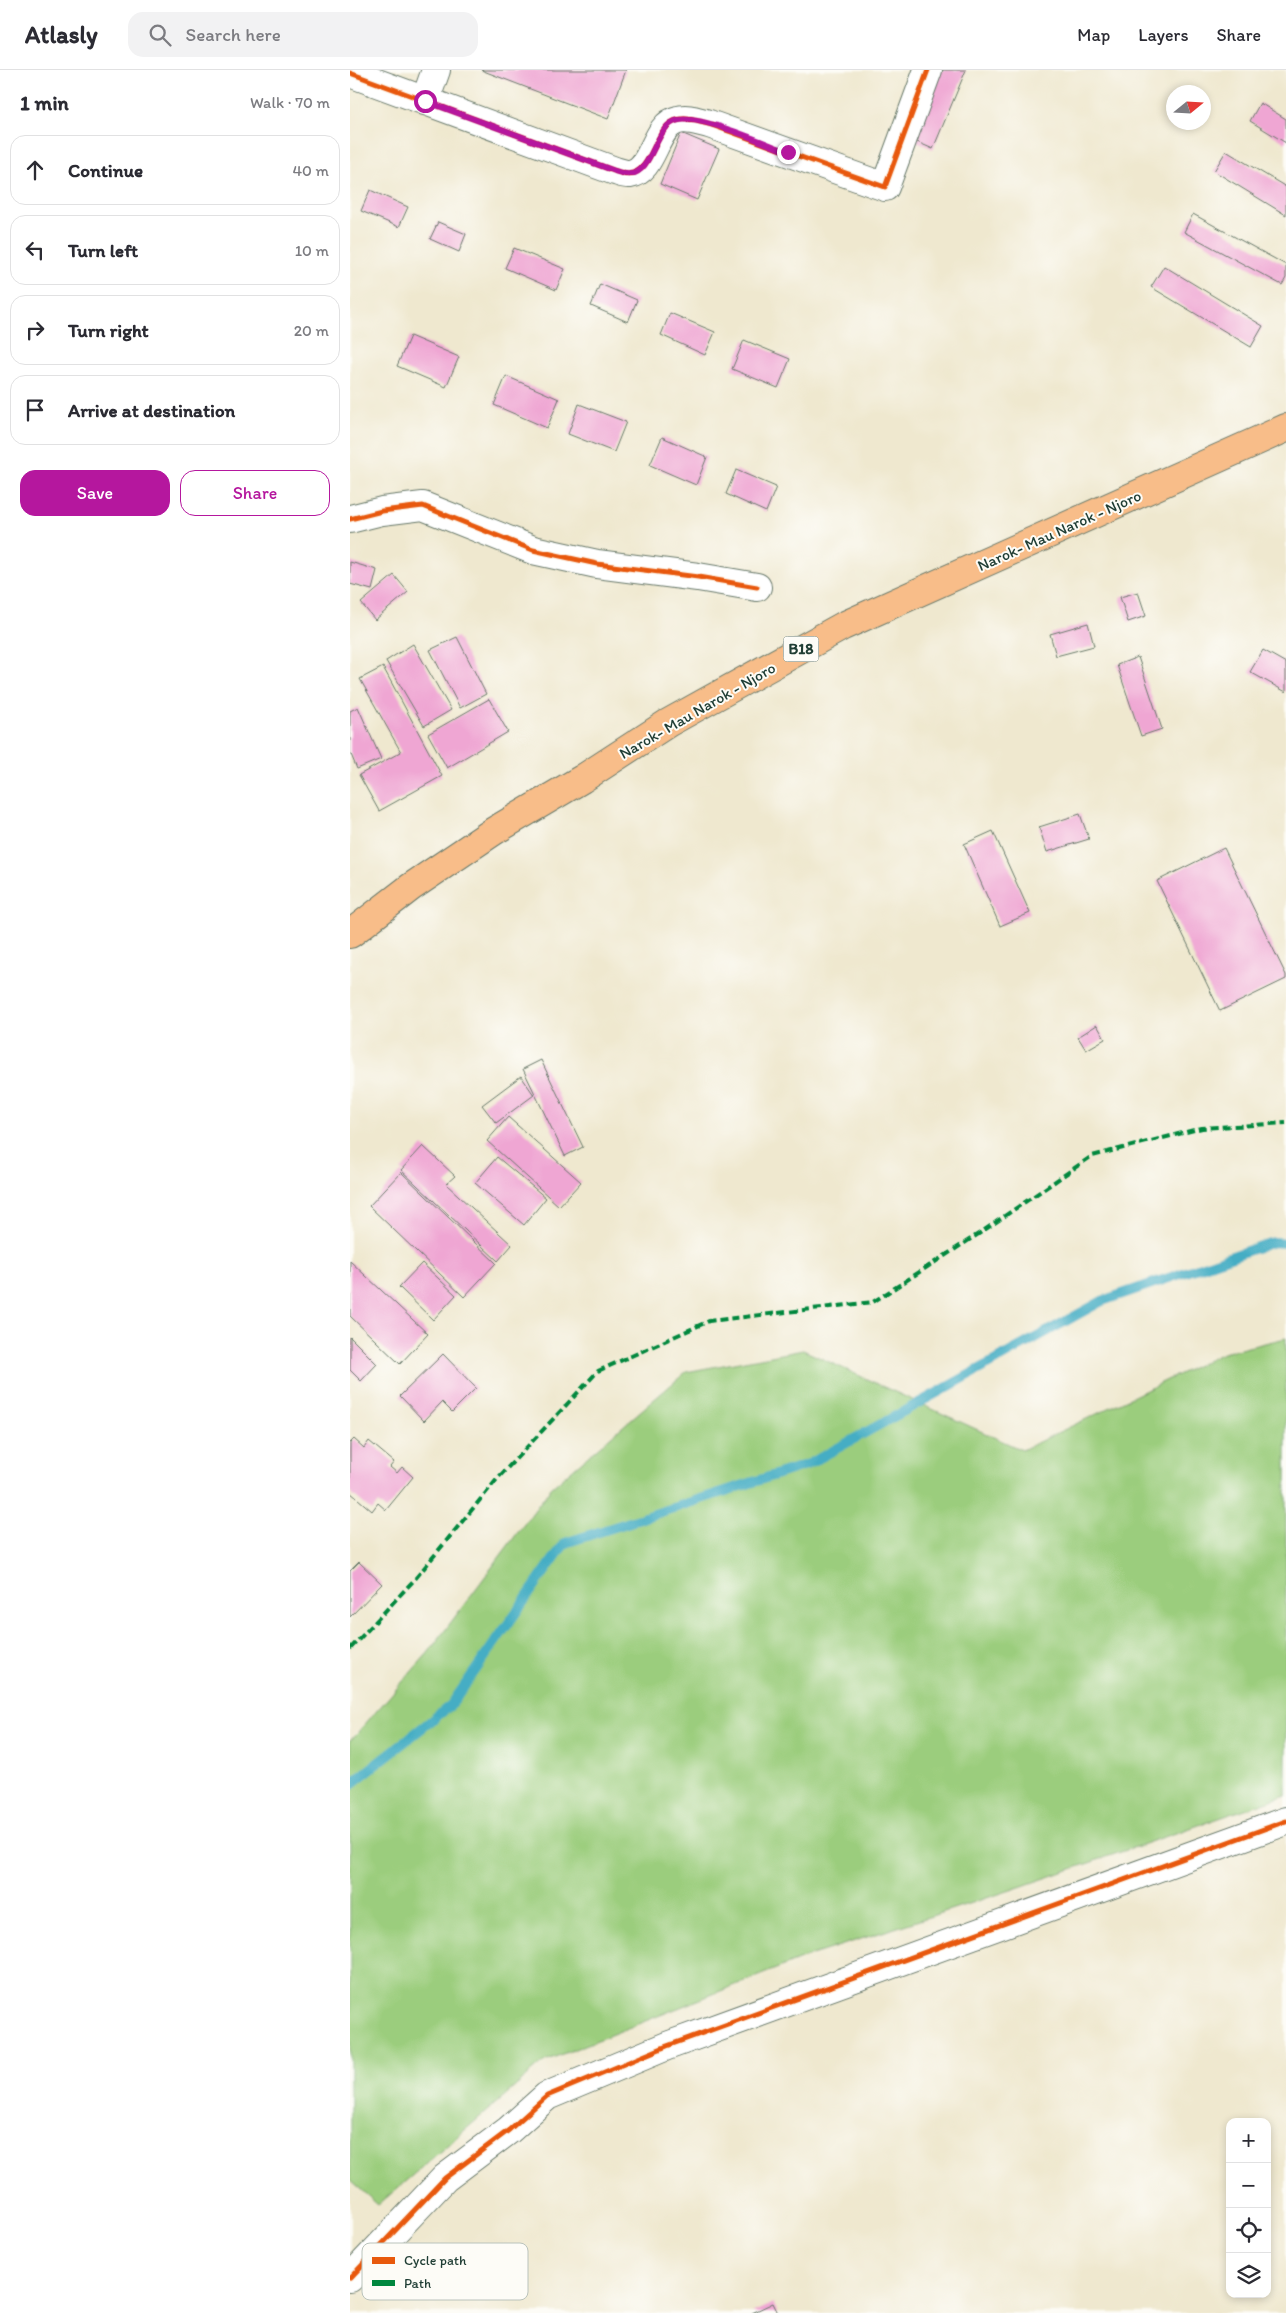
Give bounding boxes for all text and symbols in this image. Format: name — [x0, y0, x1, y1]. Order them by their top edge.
search box — [128, 12, 478, 57]
text: Atlasly — [25, 20, 98, 49]
icon: search — [146, 21, 174, 49]
text: Search here — [186, 23, 281, 46]
text: Map — [1077, 24, 1110, 46]
text: Layers — [1138, 24, 1188, 46]
text: Share — [1216, 24, 1261, 46]
north arrow — [1166, 85, 1211, 130]
text: 1 min — [20, 90, 69, 115]
route start — [414, 90, 437, 113]
text: Walk · 70 m — [250, 93, 330, 112]
route end — [777, 141, 800, 164]
icon: ahead — [21, 156, 49, 184]
text: Continue — [68, 159, 143, 182]
text: 40 m — [292, 161, 329, 180]
icon: left — [21, 236, 49, 264]
text: Turn left — [68, 239, 138, 262]
text: 10 m — [295, 241, 329, 260]
icon: right — [21, 316, 49, 344]
text: Turn right — [68, 319, 149, 342]
text: 20 m — [294, 321, 329, 340]
icon: arrive — [21, 396, 49, 424]
text: Arrive at destination — [68, 399, 235, 422]
button: Save — [20, 470, 170, 516]
button: Share — [180, 470, 330, 516]
street label: Narok- Mau Narok - Njoro — [974, 486, 1144, 575]
road number: B18 — [784, 636, 818, 662]
street label: Narok- Mau Narok - Njoro — [616, 658, 779, 763]
map controls — [1226, 2118, 1271, 2298]
button: + — [1226, 2118, 1271, 2163]
button: − — [1226, 2163, 1271, 2208]
button: locate — [1226, 2208, 1271, 2253]
legend — [362, 2243, 528, 2300]
text: Cycle path — [404, 2252, 467, 2269]
button: layers — [1226, 2253, 1271, 2298]
text: Path — [404, 2275, 431, 2292]

